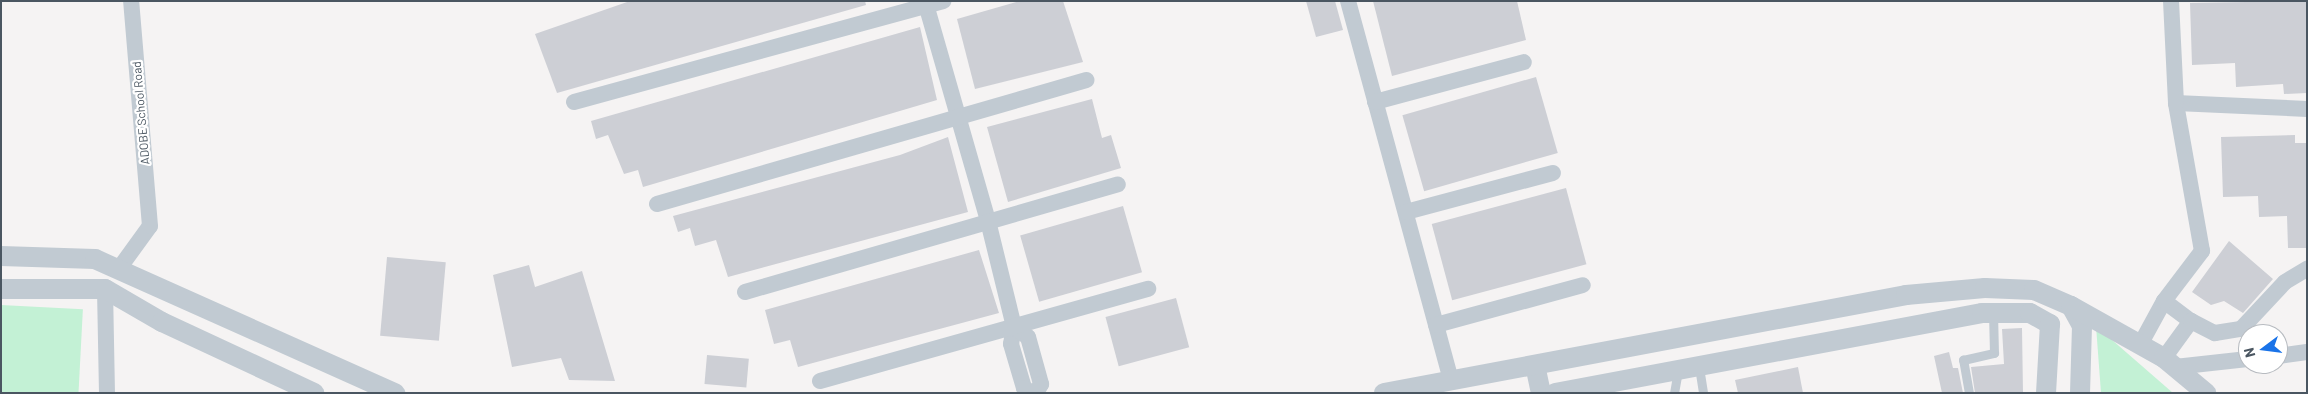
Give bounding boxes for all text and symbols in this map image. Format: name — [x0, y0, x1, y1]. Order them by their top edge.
street label: ADOBE School Road — [129, 61, 153, 165]
north arrow — [2238, 324, 2288, 374]
text: N — [2240, 346, 2258, 359]

